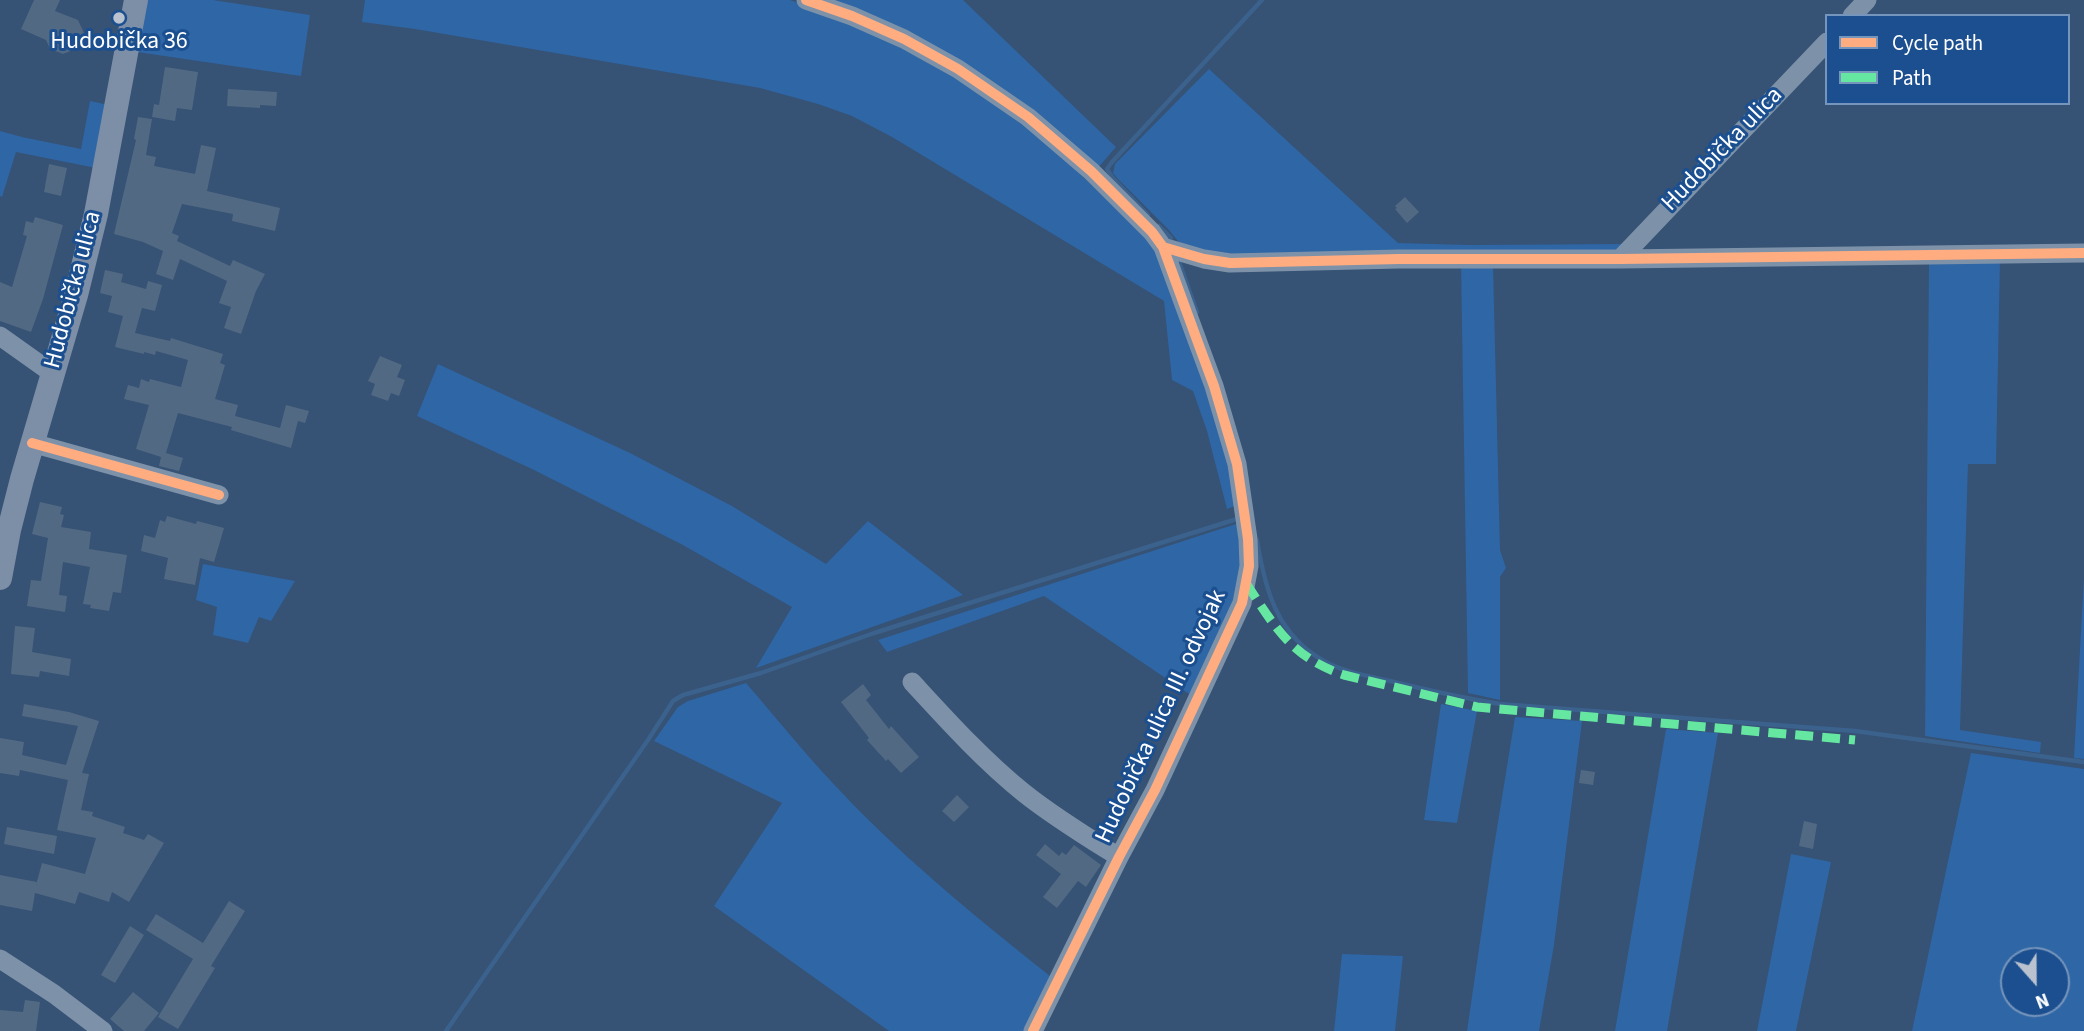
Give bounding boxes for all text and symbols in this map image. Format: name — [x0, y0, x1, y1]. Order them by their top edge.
marker: Hudobička 36 — [111, 10, 127, 26]
legend — [1825, 14, 2070, 105]
text: Cycle path — [1892, 28, 1983, 58]
place label: Hudobička 36 — [50, 29, 188, 57]
text: Path — [1892, 63, 1932, 93]
street label: Hudobička ulica — [1657, 82, 1789, 218]
street label: Hudobička ulica — [39, 208, 109, 372]
street label: Hudobička ulica III. odvojak — [1091, 586, 1233, 848]
north arrow — [2000, 947, 2070, 1017]
text: N — [2031, 985, 2053, 1015]

